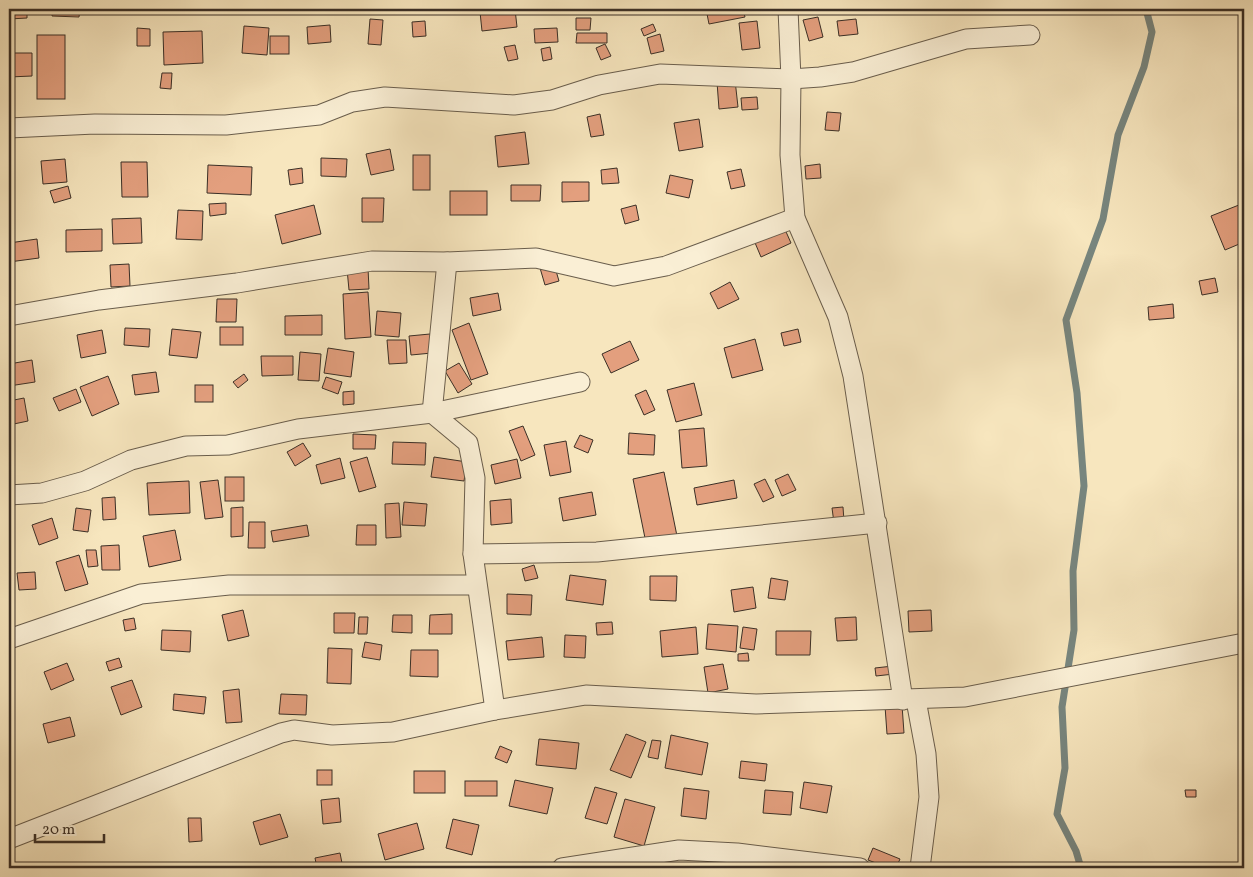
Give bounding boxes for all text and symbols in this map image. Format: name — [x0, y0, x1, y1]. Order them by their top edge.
scale bar — [35, 812, 104, 844]
text: 20 m — [42, 820, 75, 841]

